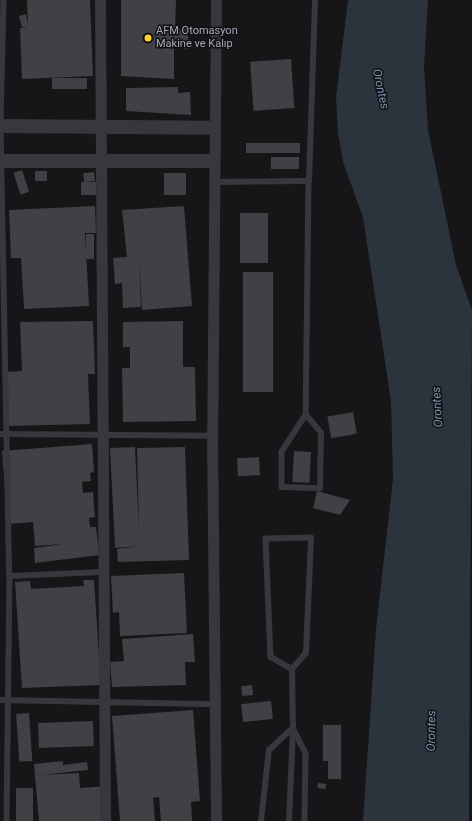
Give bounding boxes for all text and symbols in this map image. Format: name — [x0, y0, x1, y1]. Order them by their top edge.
place label: AFM Otomasyon Makine ve Kalıp — [156, 25, 238, 51]
marker: AFM Otomasyon Makine ve Kalıp — [143, 33, 153, 43]
water label: Orontes — [369, 68, 391, 110]
water label: Orontes — [430, 386, 446, 428]
water label: Orontes — [424, 710, 440, 752]

